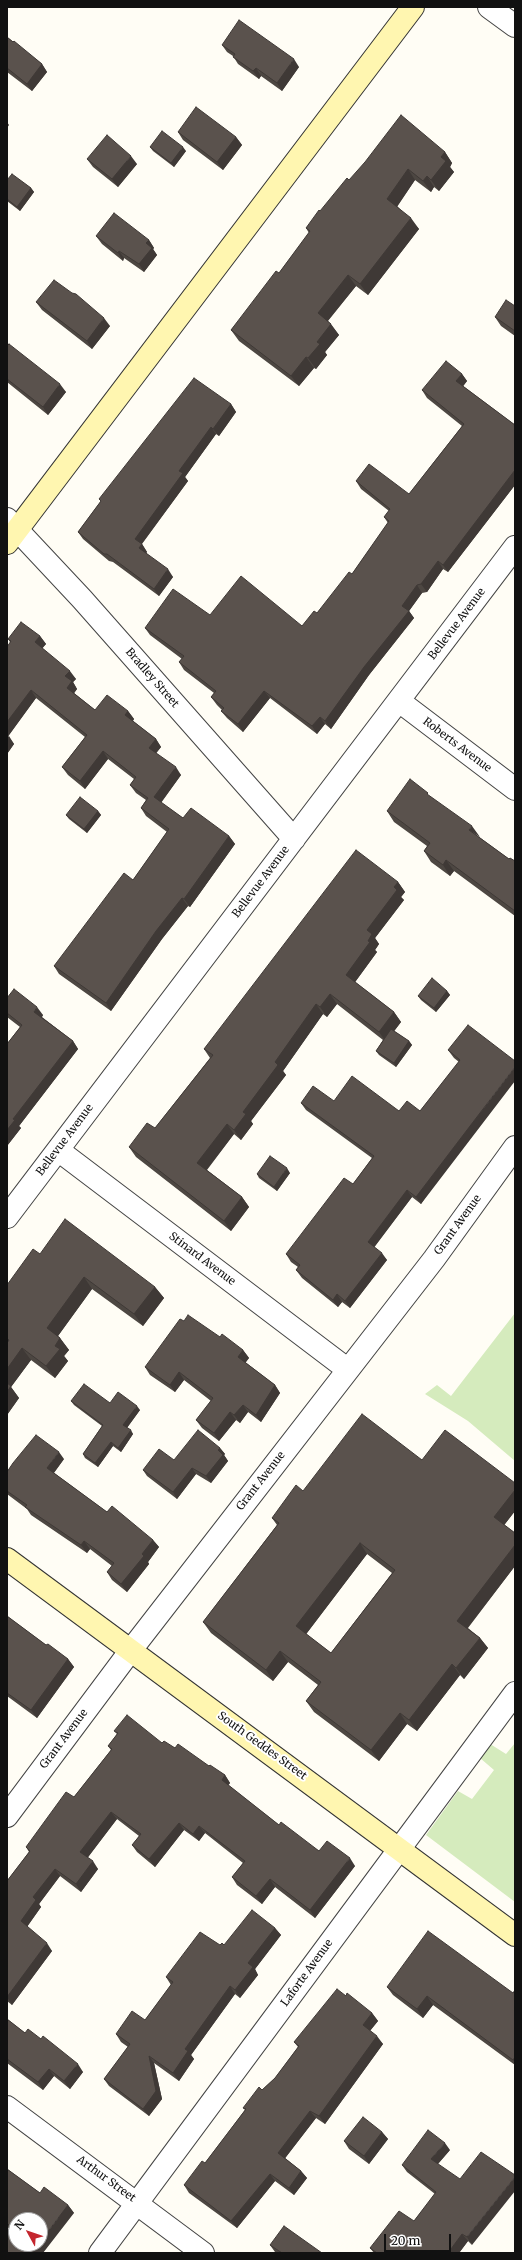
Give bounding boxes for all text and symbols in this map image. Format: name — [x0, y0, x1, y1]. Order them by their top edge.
street label: Bellevue Avenue — [426, 586, 488, 662]
street label: Bradley Street — [123, 646, 181, 710]
street label: Roberts Avenue — [420, 715, 494, 775]
street label: Bellevue Avenue — [230, 844, 292, 920]
street label: Bellevue Avenue — [34, 1102, 96, 1178]
street label: Grant Avenue — [432, 1192, 484, 1258]
street label: Stinard Avenue — [166, 1230, 238, 1288]
street label: Grant Avenue — [234, 1449, 288, 1513]
street label: Grant Avenue — [37, 1707, 91, 1771]
street label: South Geddes Street — [215, 1709, 309, 1783]
street label: Laforte Avenue — [278, 1937, 336, 2009]
street label: Arthur Street — [74, 2153, 138, 2205]
north arrow — [8, 2212, 48, 2252]
text: N — [11, 2217, 28, 2233]
scale bar — [386, 2226, 453, 2252]
text: 20 m — [391, 2233, 420, 2248]

